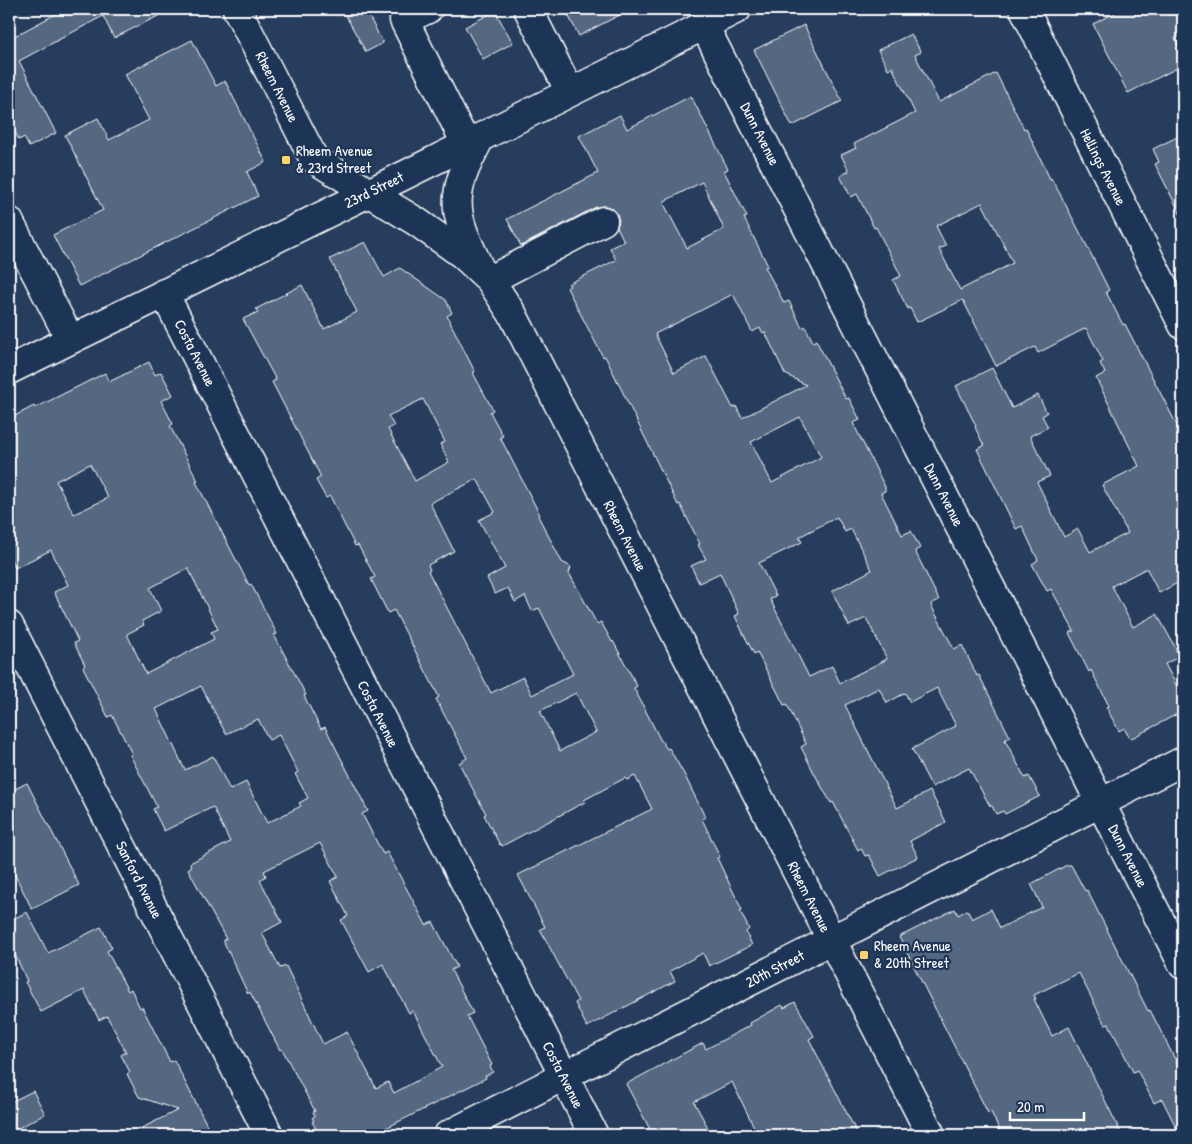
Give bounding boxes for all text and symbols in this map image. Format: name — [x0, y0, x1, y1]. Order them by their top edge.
street label: Rheem Avenue — [251, 48, 304, 126]
street label: Dunn Avenue — [736, 99, 785, 169]
street label: Hellings Avenue — [1075, 125, 1132, 209]
place label: Rheem Avenue & 23rd Street — [296, 140, 373, 178]
marker: Rheem Avenue & 23rd Street — [280, 154, 292, 166]
street label: 23rd Street — [341, 166, 408, 213]
street label: Costa Avenue — [170, 316, 221, 390]
street label: Dunn Avenue — [920, 460, 969, 530]
street label: Rheem Avenue — [599, 497, 652, 575]
street label: Costa Avenue — [353, 677, 404, 751]
street label: Dunn Avenue — [1104, 821, 1153, 891]
street label: Sanford Avenue — [111, 838, 168, 922]
street label: Rheem Avenue — [783, 858, 836, 936]
place label: Rheem Avenue & 20th Street — [874, 935, 951, 973]
street label: 20th Street — [742, 944, 809, 992]
marker: Rheem Avenue & 20th Street — [858, 949, 870, 961]
street label: Costa Avenue — [538, 1038, 589, 1112]
scale bar — [1010, 1089, 1083, 1121]
text: 20 m — [1017, 1096, 1044, 1117]

